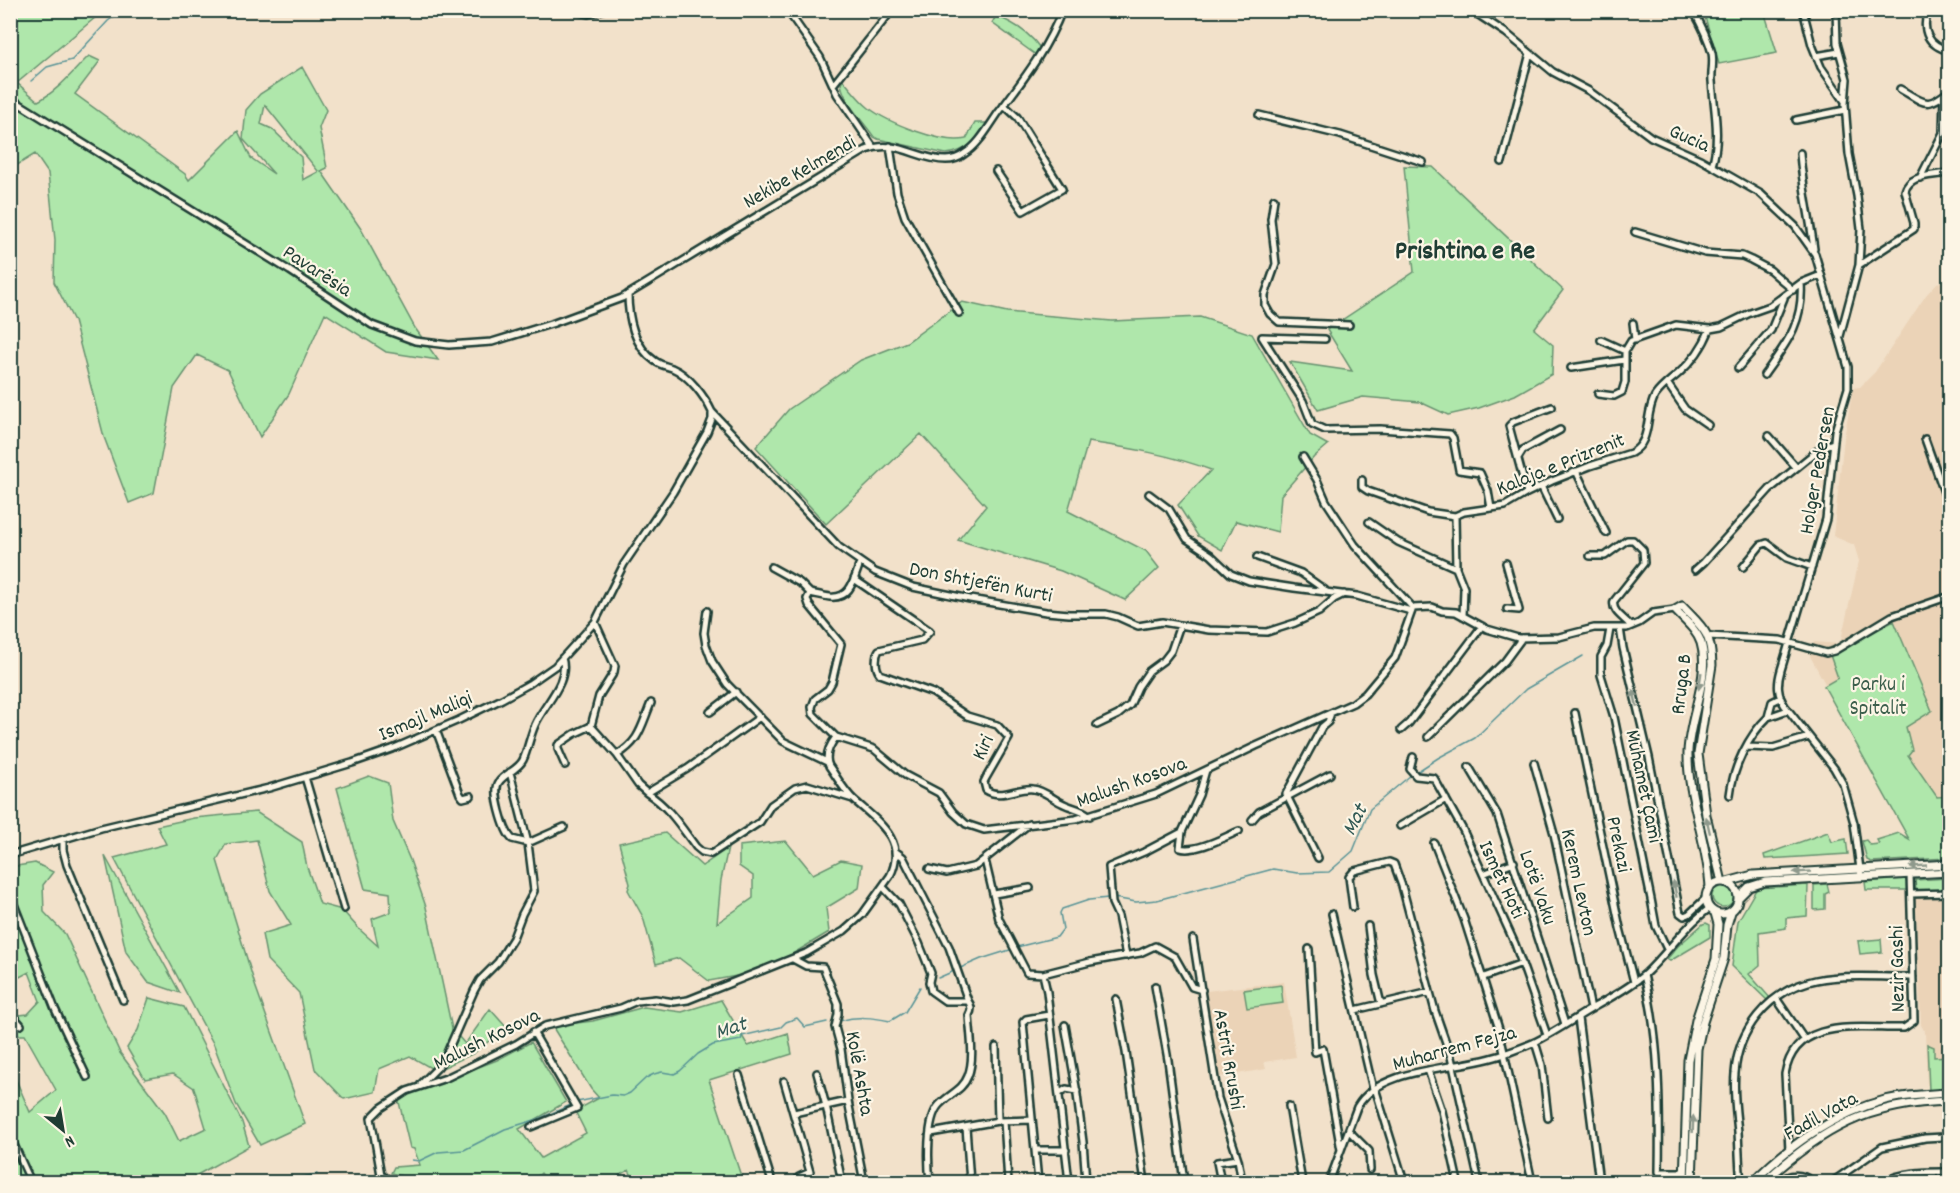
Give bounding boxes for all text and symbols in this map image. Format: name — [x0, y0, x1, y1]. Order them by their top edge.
street label: Gucia — [1664, 118, 1715, 162]
street label: Nekibe Kelmendi — [738, 129, 863, 218]
district label: Prishtina e Re — [1395, 233, 1535, 272]
street label: Pavarësia — [276, 239, 358, 307]
street label: Holger Pedersen — [1793, 404, 1845, 537]
street label: Kalaja e Prizrenit — [1492, 426, 1630, 505]
street label: Don Shtjefën Kurti — [906, 555, 1055, 613]
street label: Rruga B — [1664, 652, 1702, 716]
one-way arrow — [1696, 671, 1705, 690]
park label: Parku i Spitalit — [1850, 671, 1907, 725]
street label: Ismajl Maliqi — [375, 685, 478, 751]
one-way arrow — [1630, 688, 1639, 707]
street label: Muhamet Çami — [1615, 727, 1669, 846]
street label: Kiri — [966, 730, 1004, 766]
street label: Malush Kosova — [1073, 750, 1192, 818]
water label: Mat — [1335, 798, 1378, 842]
street label: Prekazi — [1596, 814, 1638, 876]
one-way arrow — [1703, 816, 1713, 834]
street label: Kerem Levton — [1551, 826, 1603, 939]
street label: Ismet Hoti — [1469, 836, 1532, 924]
street label: Lotë Vaku — [1509, 847, 1563, 929]
one-way arrow — [1909, 861, 1928, 870]
one-way arrow — [1792, 868, 1811, 877]
one-way arrow — [1670, 879, 1679, 898]
street label: Nezir Gashi — [1883, 925, 1915, 1013]
street label: Malush Kosova — [429, 1001, 547, 1079]
street label: Astrit Rrushi — [1203, 1007, 1251, 1112]
water label: Mat — [711, 1009, 753, 1049]
street label: Muharrem Fejza — [1390, 1019, 1521, 1081]
street label: Kolë Ashta — [836, 1029, 880, 1119]
street label: Fadil Vata — [1779, 1084, 1865, 1150]
north arrow — [33, 1100, 93, 1160]
one-way arrow — [1689, 1115, 1698, 1134]
text: N — [60, 1129, 78, 1153]

